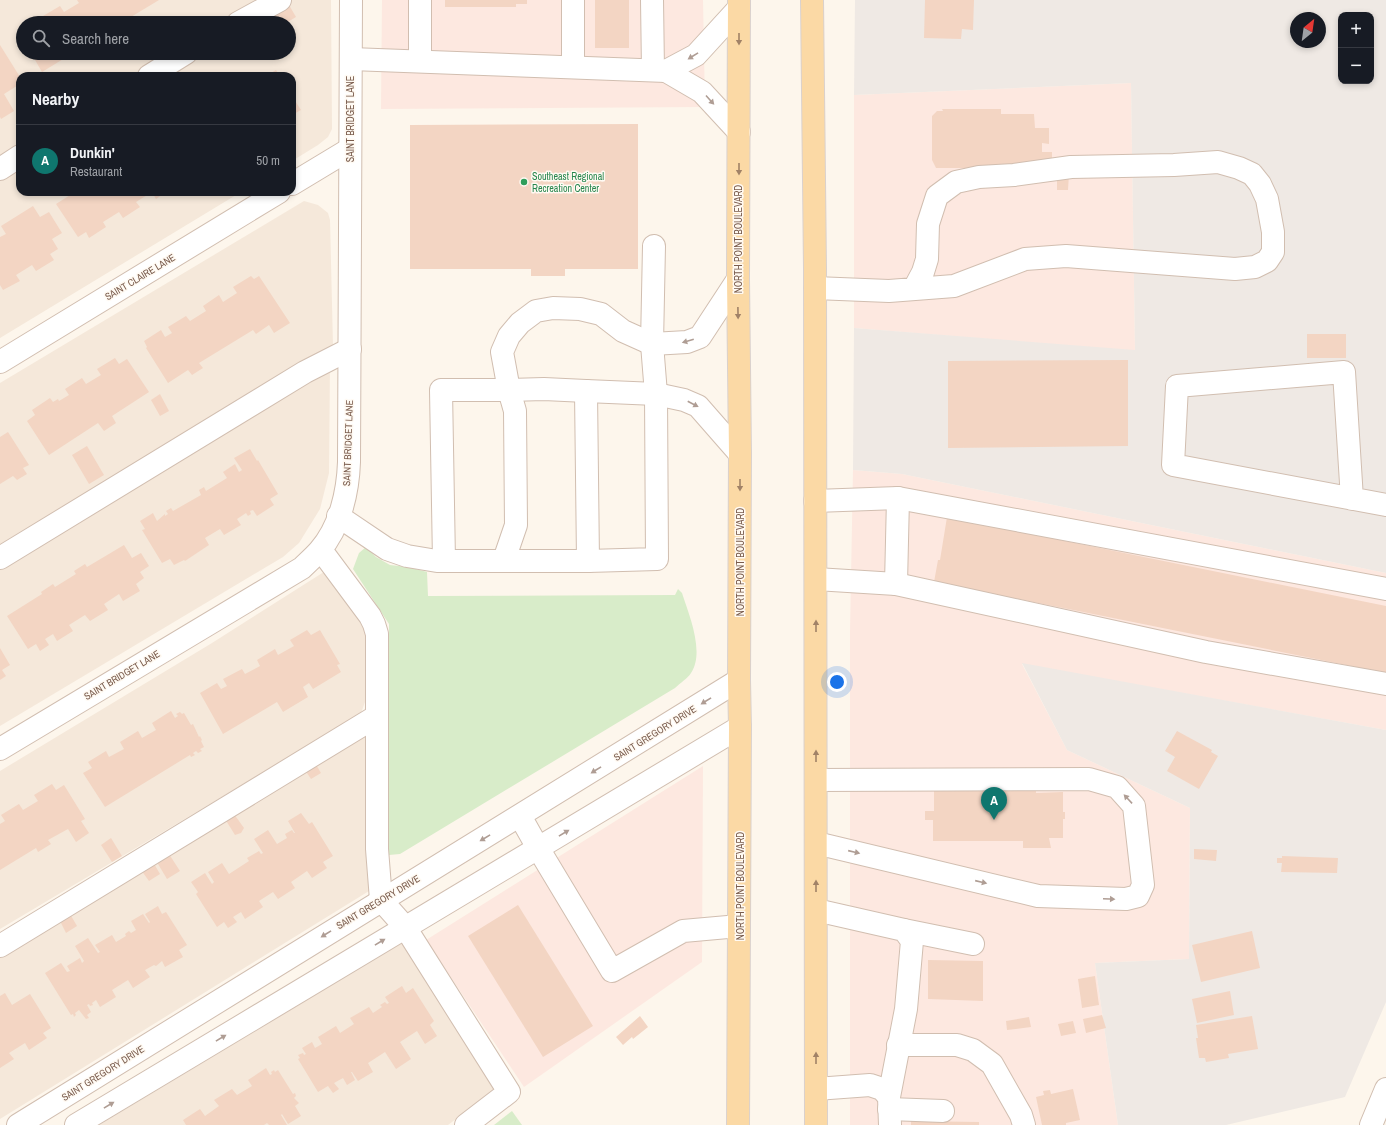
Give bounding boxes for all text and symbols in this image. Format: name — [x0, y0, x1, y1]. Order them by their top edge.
north arrow — [1290, 12, 1326, 48]
map controls — [1338, 12, 1374, 84]
button: + — [1338, 12, 1374, 48]
search box — [16, 16, 296, 60]
icon: search — [30, 27, 52, 49]
text: Search here — [62, 28, 129, 49]
one-way arrow — [736, 33, 742, 46]
button: − — [1338, 48, 1374, 84]
one-way arrow — [687, 53, 699, 60]
street label: SAINT BRIDGET LANE — [344, 76, 357, 162]
text: Nearby — [32, 87, 79, 110]
one-way arrow — [705, 95, 715, 105]
text: Dunkin' — [70, 142, 115, 163]
text: A — [41, 152, 49, 169]
text: 50 m — [256, 152, 280, 169]
text: Restaurant — [70, 163, 122, 180]
one-way arrow — [735, 163, 742, 175]
place label: Southeast Regional Recreation Center — [532, 170, 604, 195]
marker: Southeast Regional Recreation Center — [519, 177, 529, 187]
street label: NORTH POINT BOULEVARD — [732, 185, 745, 293]
street label: SAINT CLAIRE LANE — [103, 251, 177, 303]
one-way arrow — [735, 307, 741, 320]
one-way arrow — [682, 338, 694, 344]
street label: SAINT BRIDGET LANE — [340, 400, 356, 486]
one-way arrow — [688, 401, 699, 408]
one-way arrow — [737, 479, 743, 492]
street label: NORTH POINT BOULEVARD — [734, 508, 747, 616]
one-way arrow — [813, 619, 819, 632]
street label: SAINT BRIDGET LANE — [82, 647, 162, 703]
your location — [827, 672, 847, 692]
one-way arrow — [701, 697, 711, 705]
street label: SAINT GREGORY DRIVE — [611, 702, 699, 764]
one-way arrow — [813, 749, 819, 762]
one-way arrow — [590, 766, 602, 773]
pin: A — [981, 787, 1007, 820]
one-way arrow — [1124, 795, 1133, 804]
one-way arrow — [558, 829, 570, 836]
street label: NORTH POINT BOULEVARD — [734, 832, 747, 940]
one-way arrow — [479, 834, 491, 841]
one-way arrow — [848, 850, 860, 856]
street label: SAINT GREGORY DRIVE — [334, 872, 422, 932]
one-way arrow — [813, 879, 819, 892]
one-way arrow — [975, 880, 987, 886]
one-way arrow — [1103, 895, 1115, 902]
one-way arrow — [320, 931, 332, 938]
one-way arrow — [374, 939, 386, 946]
one-way arrow — [216, 1034, 226, 1042]
street label: SAINT GREGORY DRIVE — [59, 1042, 147, 1104]
one-way arrow — [813, 1051, 819, 1064]
one-way arrow — [104, 1101, 114, 1109]

